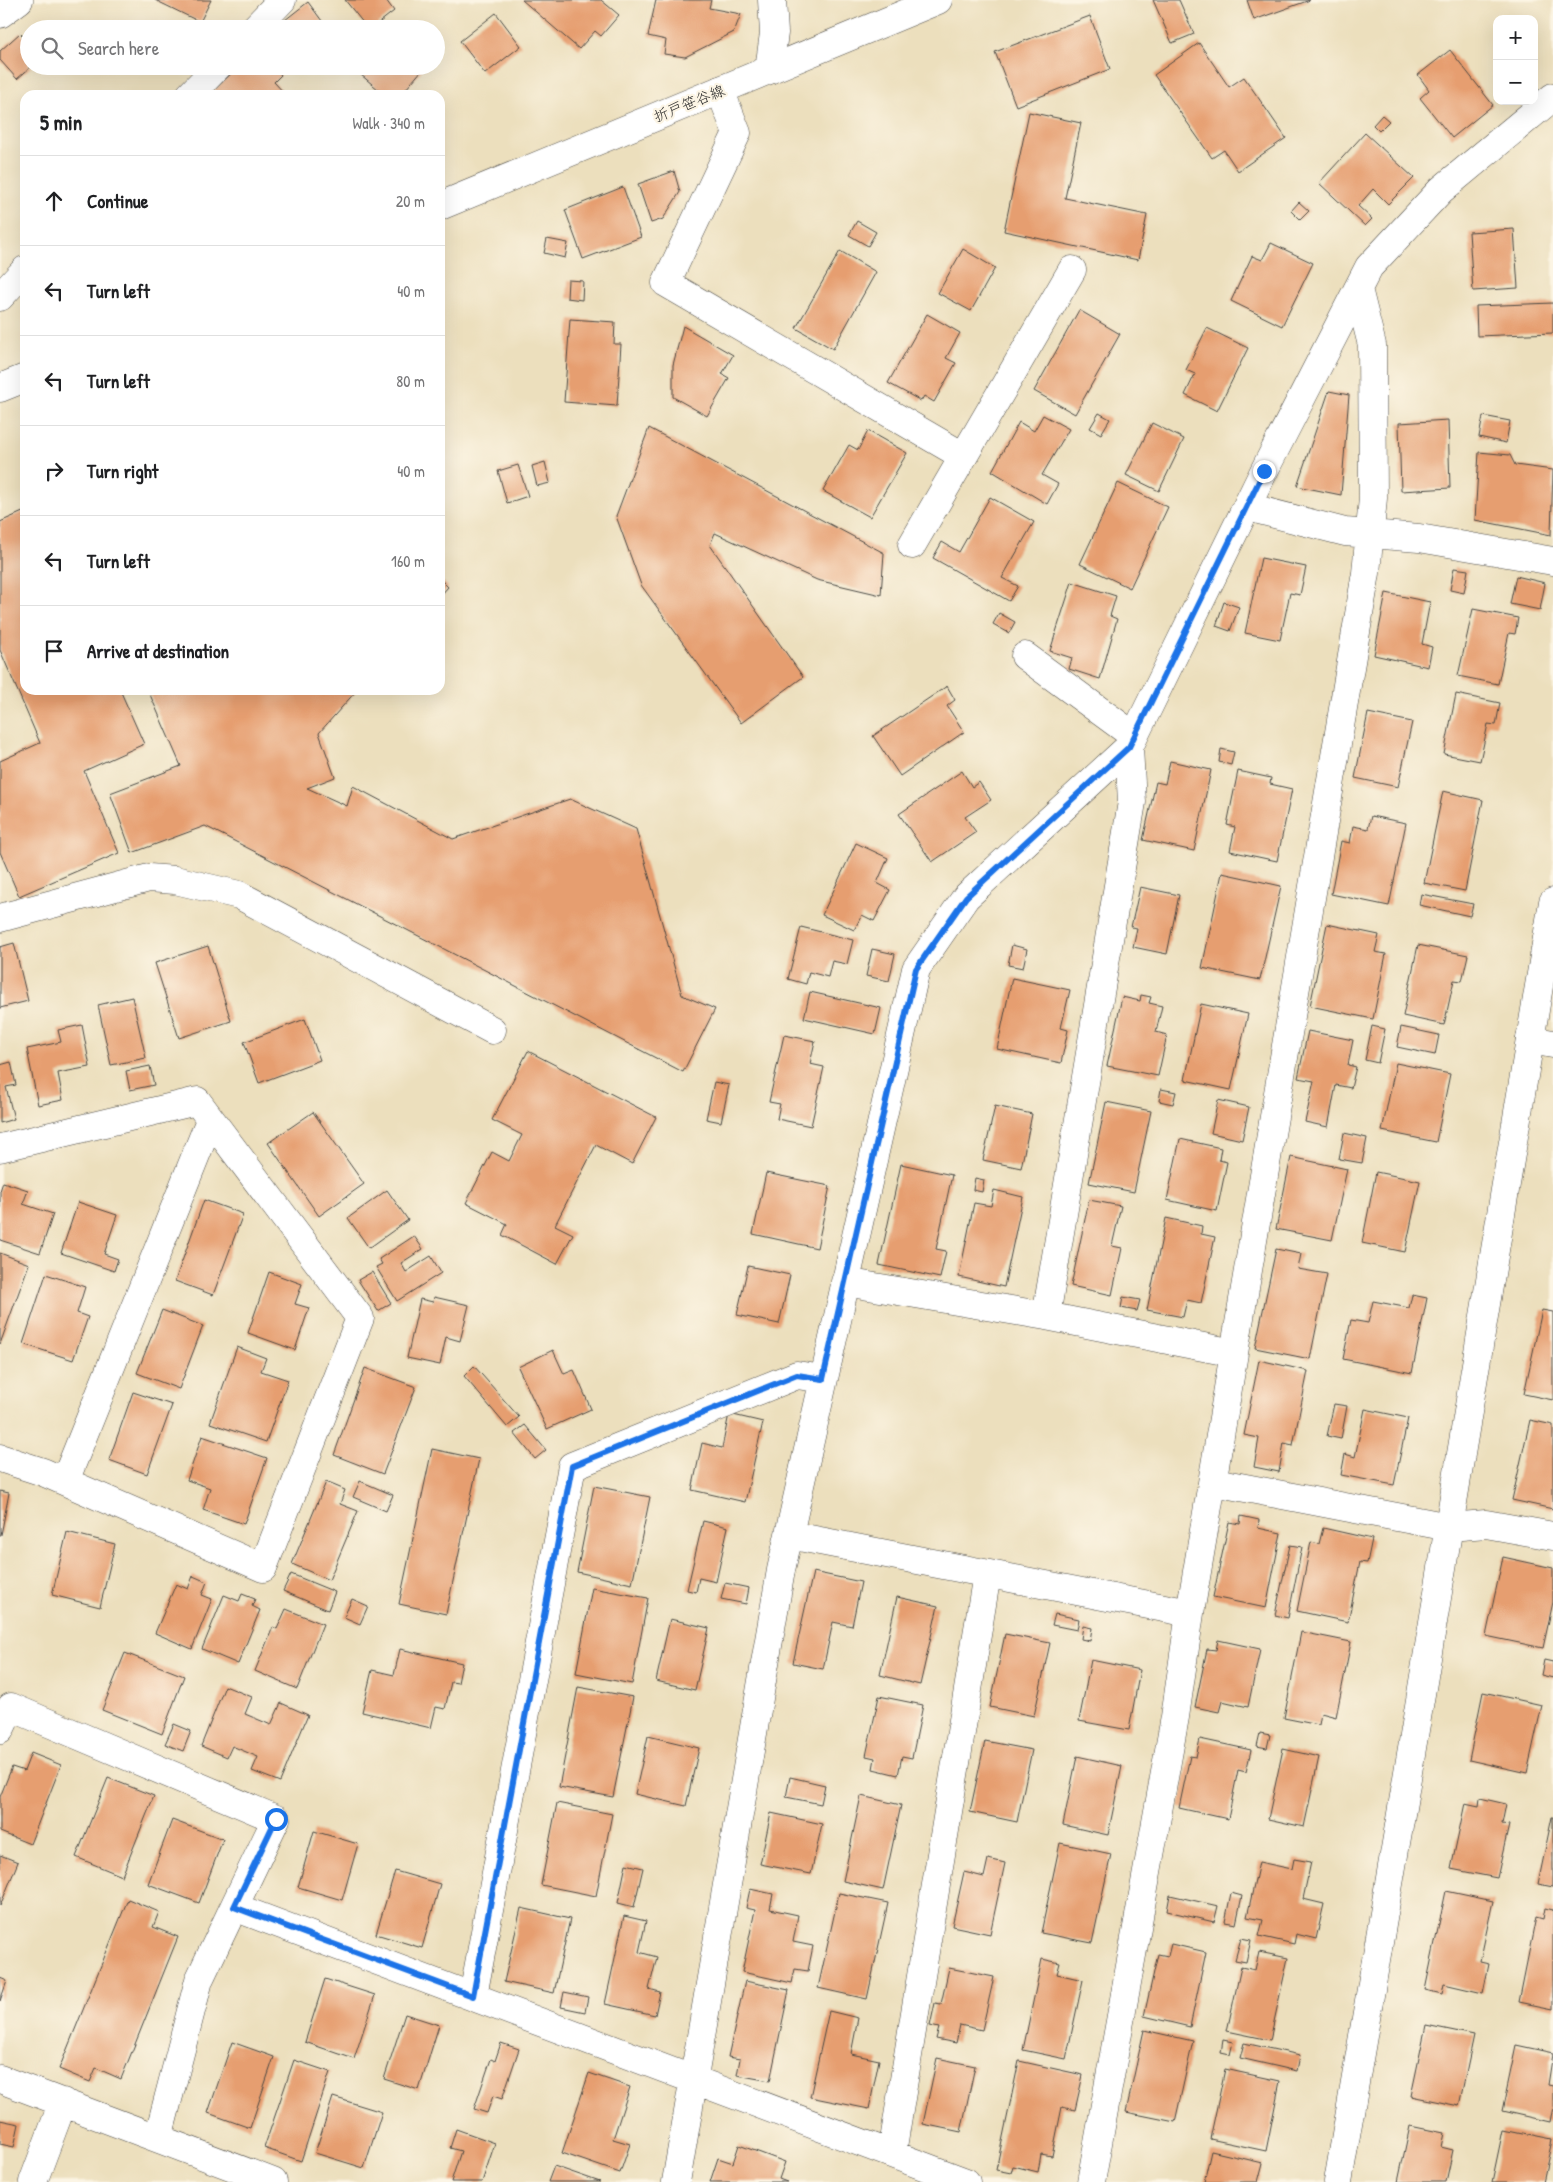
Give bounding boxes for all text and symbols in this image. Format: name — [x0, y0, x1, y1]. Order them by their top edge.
map controls — [1493, 15, 1538, 105]
button: + — [1493, 15, 1538, 60]
search box — [20, 20, 445, 75]
icon: search — [38, 34, 66, 62]
text: Search here — [78, 35, 159, 61]
button: − — [1493, 60, 1538, 105]
street label: 折戸笹谷線 — [650, 79, 728, 127]
text: 5 min — [40, 108, 82, 137]
text: Walk · 340 m — [353, 112, 425, 134]
icon: ahead — [40, 187, 68, 215]
text: Continue — [87, 188, 148, 214]
text: 20 m — [396, 190, 425, 212]
icon: left — [40, 277, 68, 305]
text: Turn left — [87, 278, 150, 304]
text: 40 m — [397, 280, 425, 302]
icon: left — [40, 367, 68, 395]
text: Turn left — [87, 368, 150, 394]
text: 80 m — [396, 370, 425, 392]
icon: right — [40, 457, 68, 485]
text: Turn right — [87, 458, 158, 484]
text: 40 m — [397, 460, 425, 482]
route end — [1253, 460, 1276, 483]
icon: left — [40, 547, 68, 575]
text: Turn left — [87, 548, 150, 574]
text: 160 m — [391, 550, 425, 572]
icon: arrive — [40, 637, 68, 665]
text: Arrive at destination — [87, 638, 229, 664]
route start — [265, 1808, 288, 1831]

